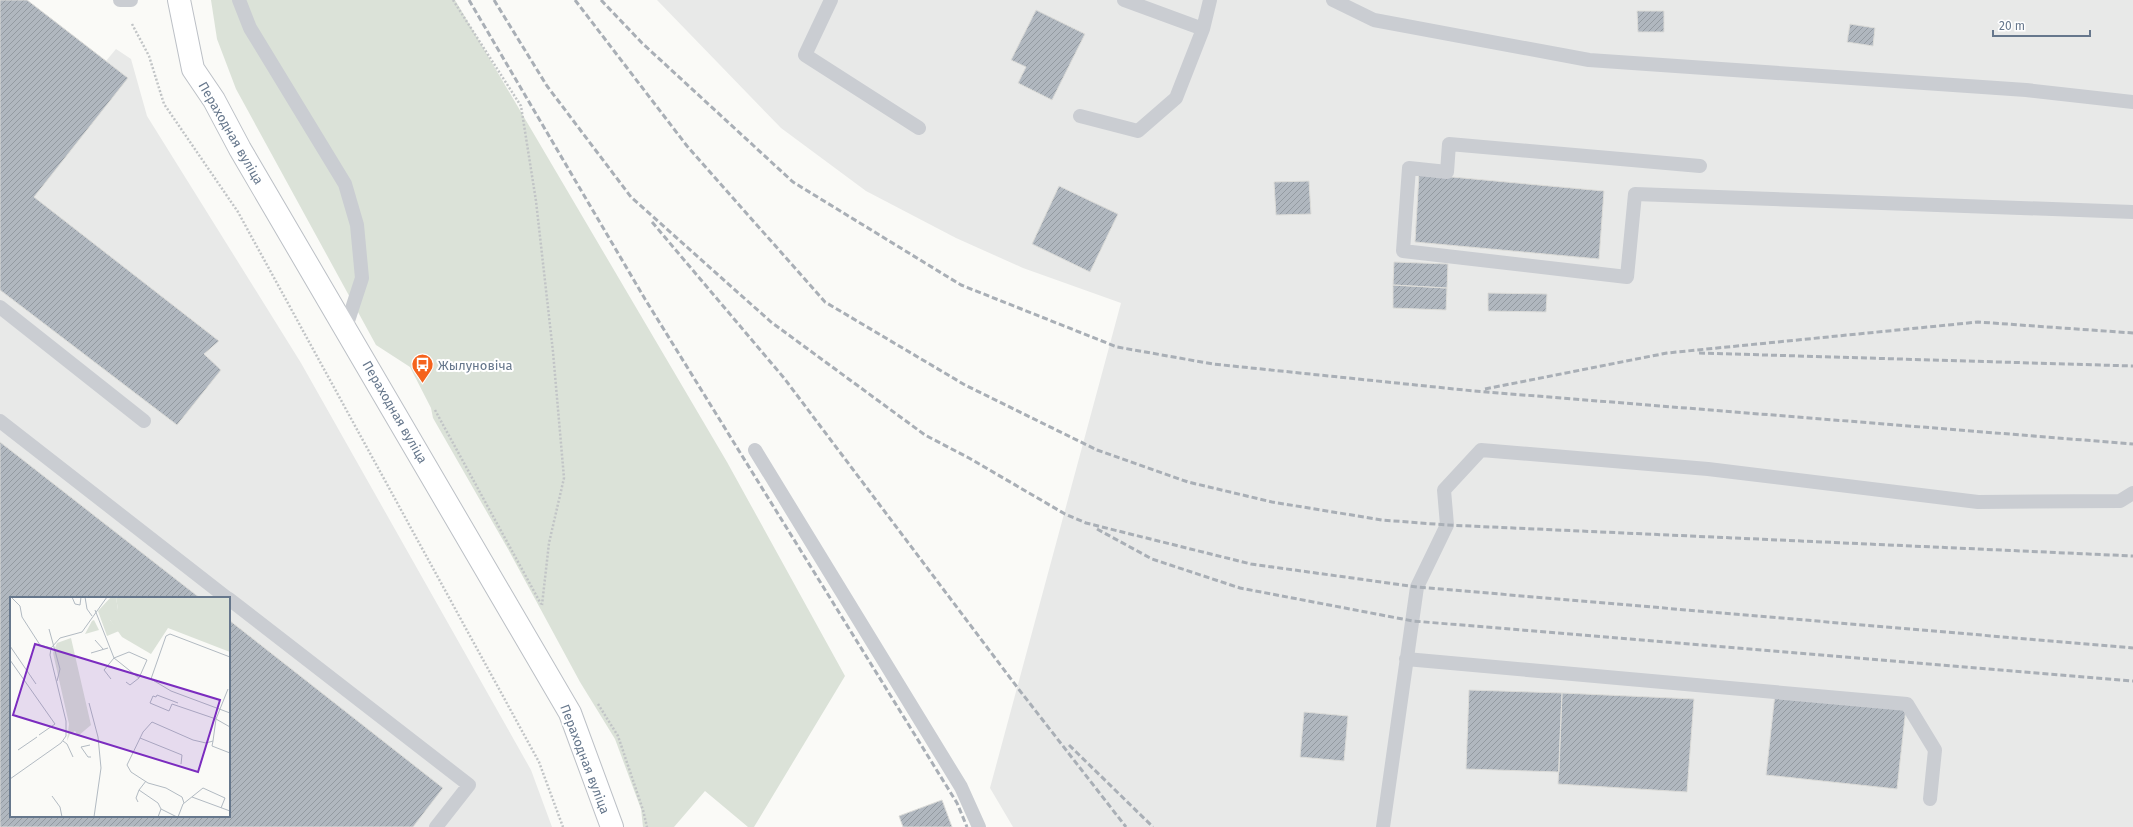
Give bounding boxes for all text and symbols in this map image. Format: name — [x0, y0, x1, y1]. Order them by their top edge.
scale bar — [1993, 12, 2090, 38]
text: 20 m — [1999, 19, 2025, 33]
street label: Пераходная вуліца — [195, 79, 267, 187]
bus stop icon: Жылуновіча — [410, 352, 436, 385]
street label: Пераходная вуліца — [359, 358, 431, 466]
place label: Жылуновіча — [438, 358, 513, 373]
inset map — [10, 597, 230, 817]
street label: Пераходная вуліца — [557, 702, 613, 816]

